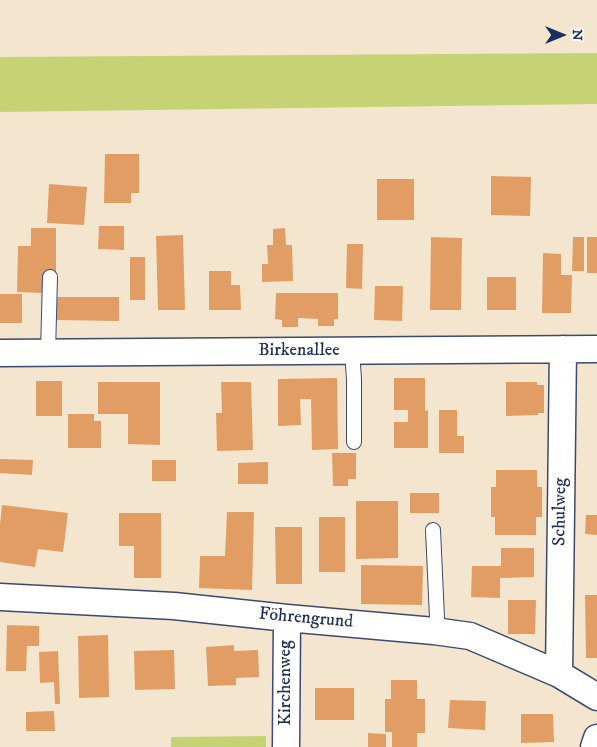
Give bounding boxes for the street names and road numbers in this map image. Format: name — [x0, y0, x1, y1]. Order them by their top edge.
street label: Birkenallee — [258, 340, 340, 362]
street label: Schulweg — [550, 478, 572, 546]
street label: Föhrengrund — [258, 604, 354, 634]
street label: Kirchenweg — [275, 640, 297, 726]

